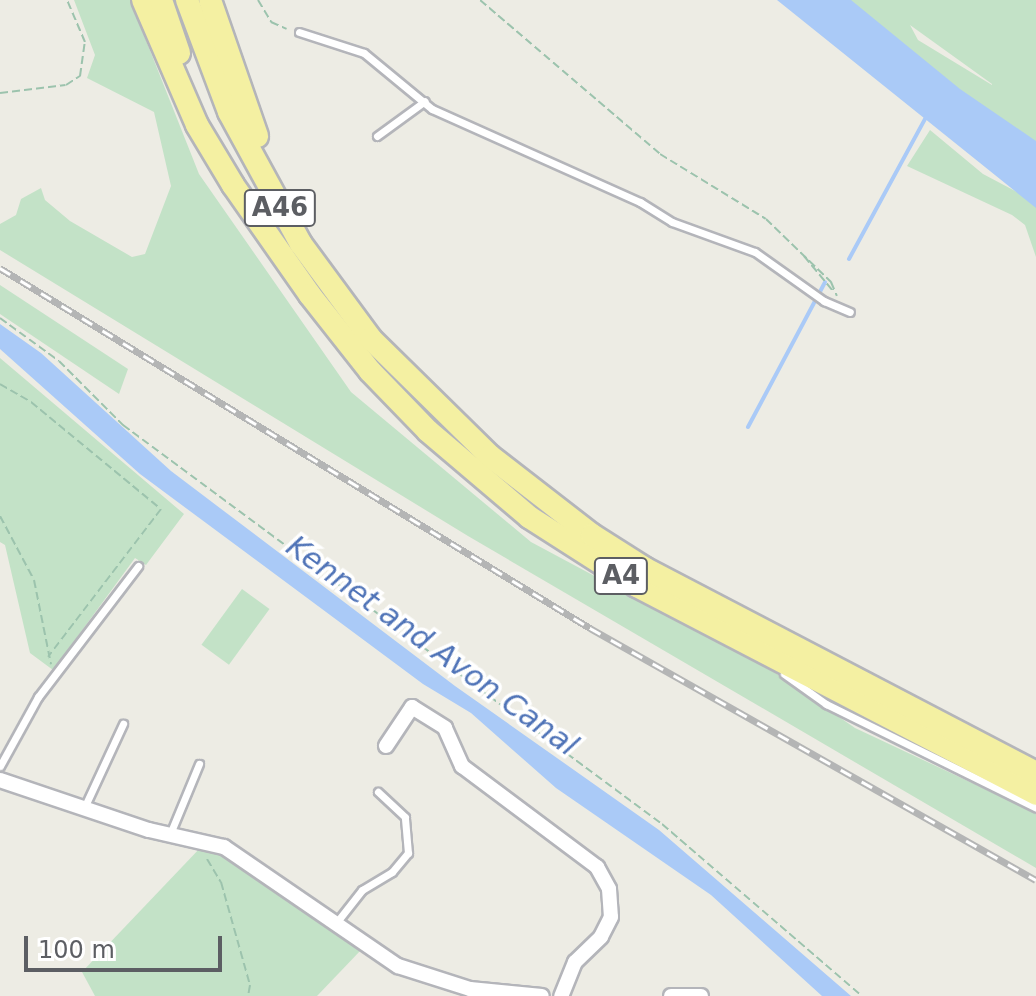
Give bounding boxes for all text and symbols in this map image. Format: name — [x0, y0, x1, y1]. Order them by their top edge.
road number: A46 — [242, 186, 318, 230]
water label: Kennet and Avon Canal — [279, 528, 585, 764]
road number: A4 — [593, 554, 649, 598]
scale bar — [28, 920, 226, 970]
text: 100 m — [38, 936, 115, 964]

